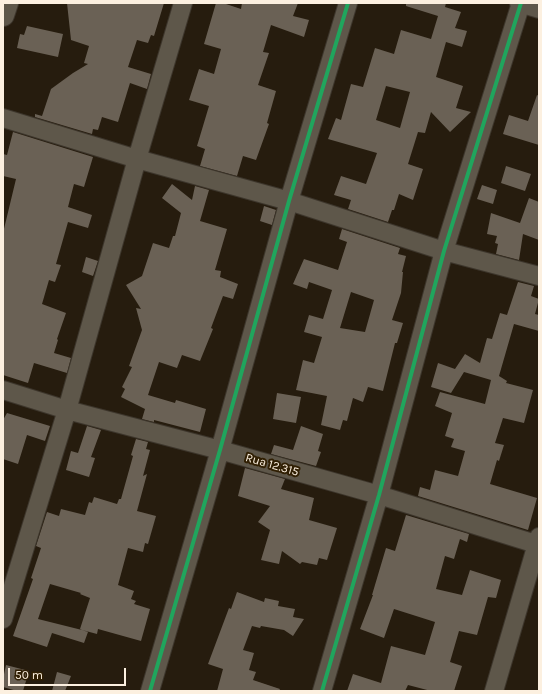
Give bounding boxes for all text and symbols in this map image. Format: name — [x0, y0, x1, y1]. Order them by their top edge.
street label: Rua 12.315 — [244, 451, 300, 479]
scale bar — [10, 660, 128, 686]
text: 50 m — [15, 668, 43, 682]

